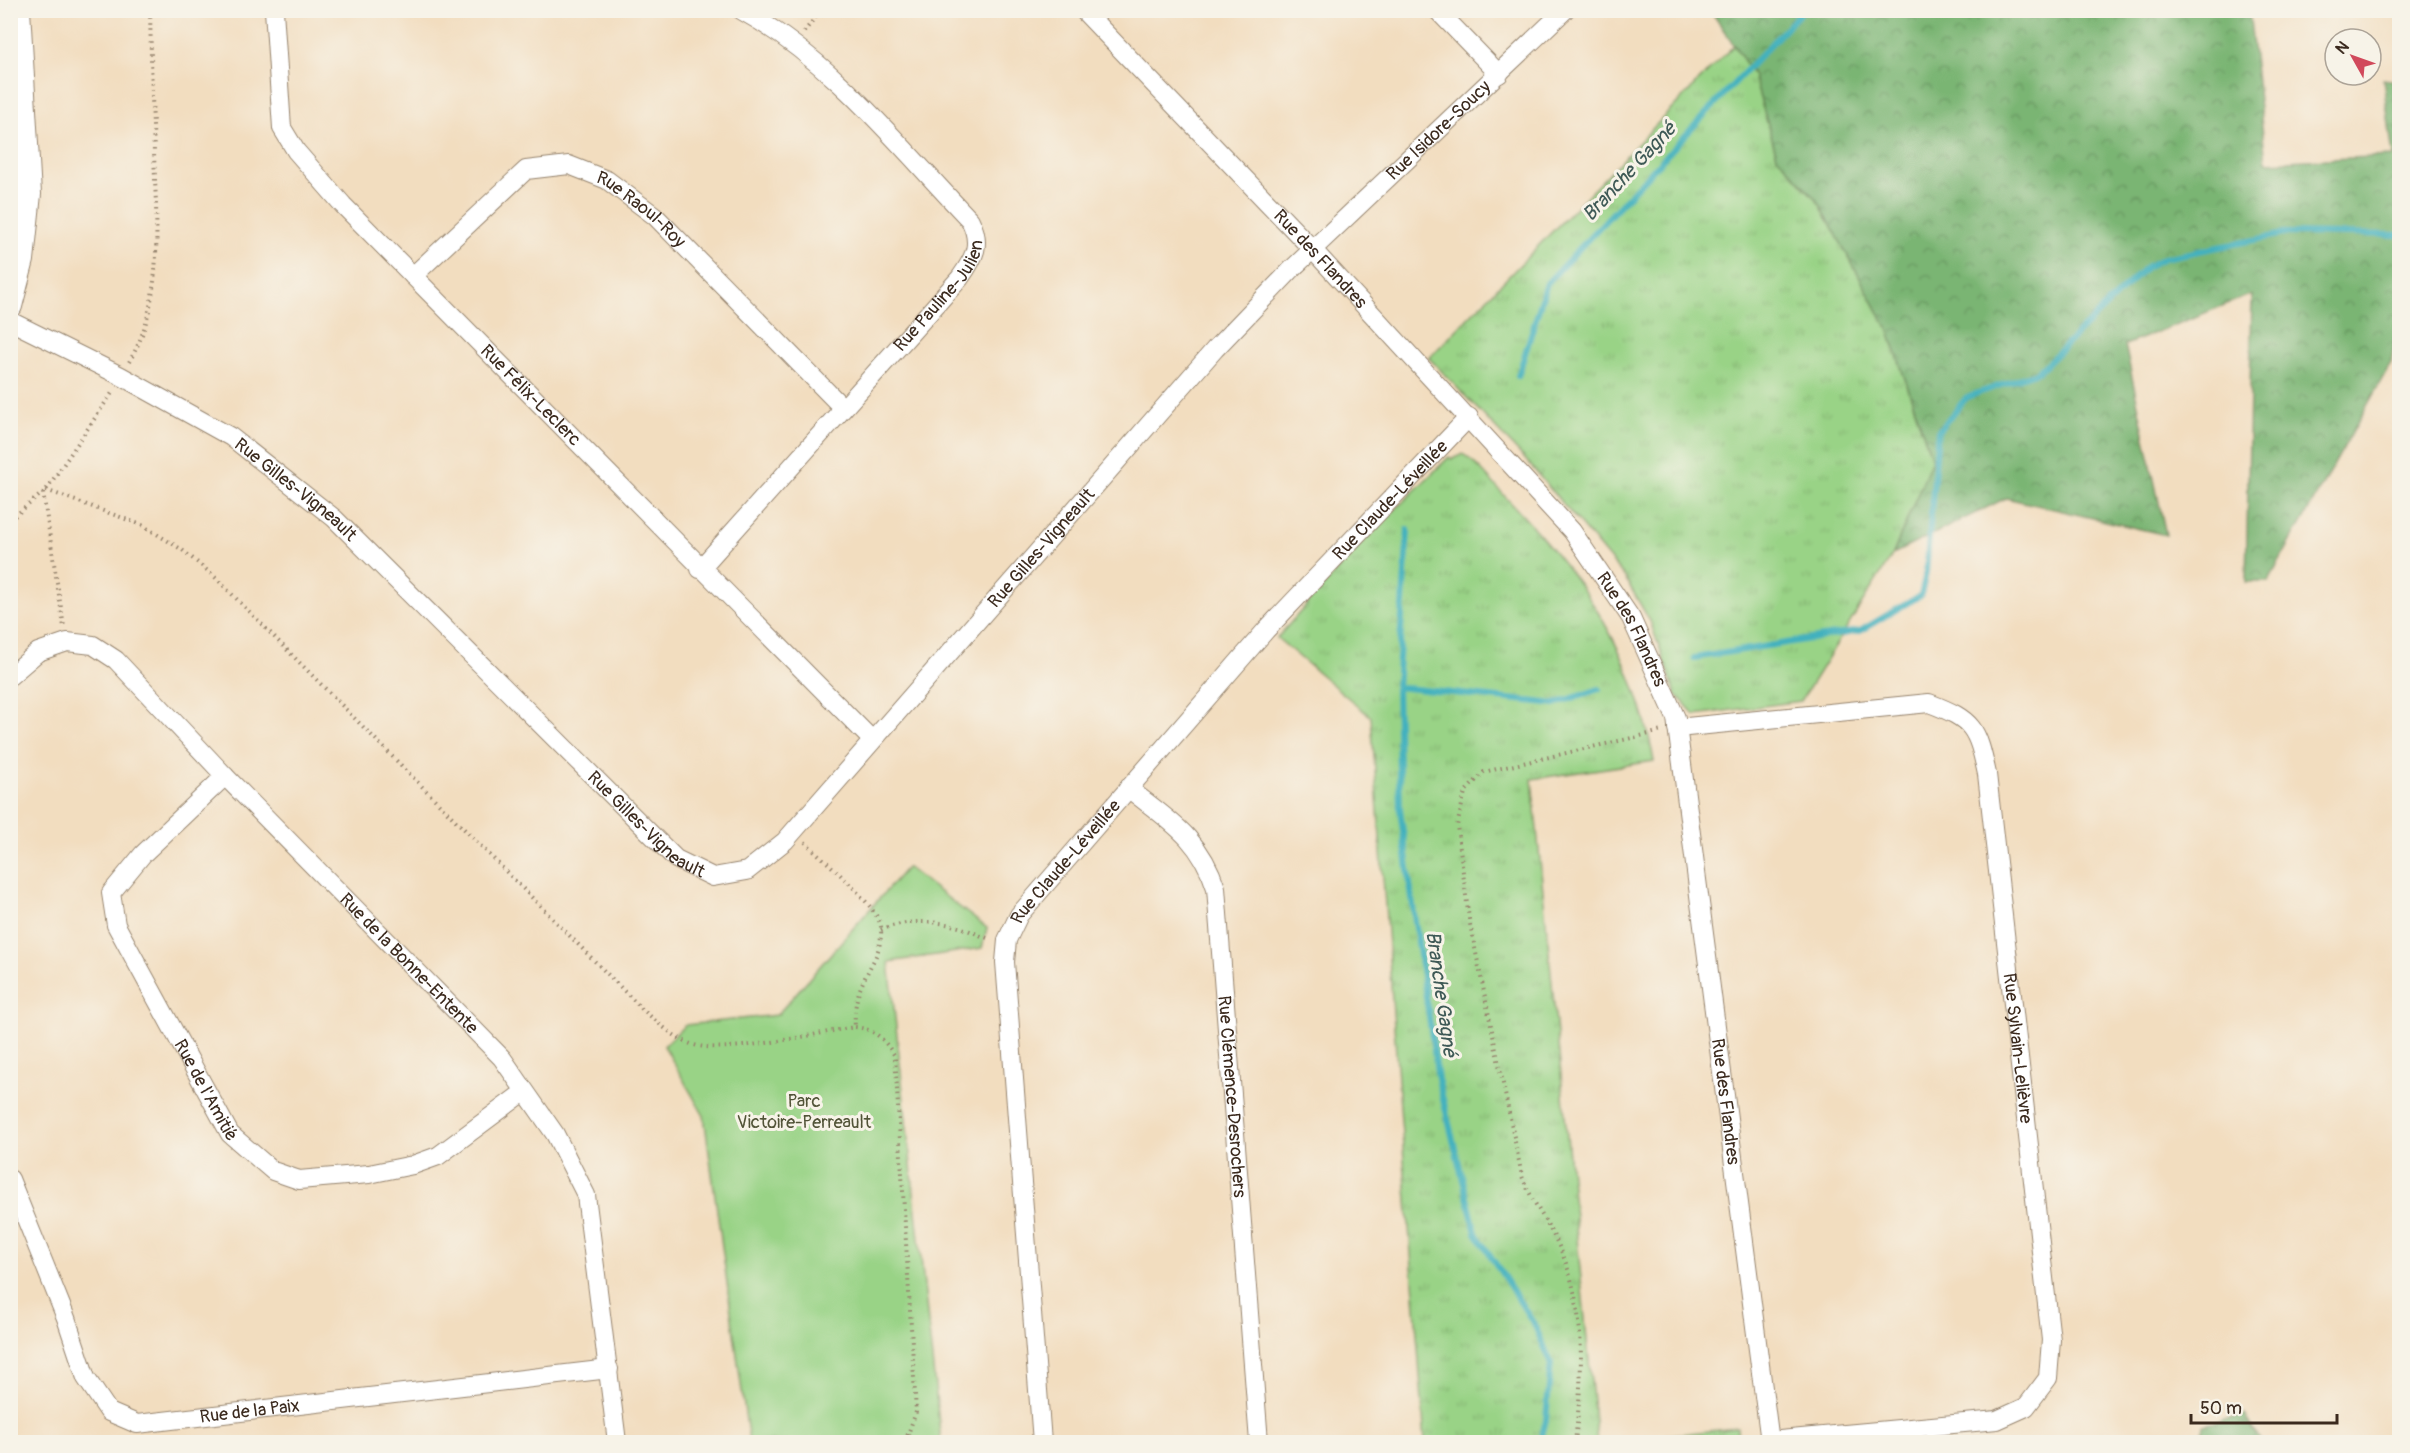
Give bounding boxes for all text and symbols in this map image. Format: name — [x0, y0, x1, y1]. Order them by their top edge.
north arrow — [2323, 27, 2383, 87]
text: N — [2331, 37, 2354, 59]
street label: Rue Isidore-Soucy — [1382, 75, 1496, 185]
water label: Branche Gagné — [1577, 115, 1683, 226]
street label: Rue Raoul-Roy — [593, 166, 691, 253]
street label: Rue des Flandres — [1268, 205, 1372, 313]
street label: Rue Pauline-Julien — [889, 239, 988, 356]
street label: Rue Félix-Leclerc — [475, 340, 586, 451]
street label: Rue Gilles-Vigneault — [230, 433, 362, 547]
street label: Rue Claude-Léveillée — [1328, 435, 1453, 565]
street label: Rue Gilles-Vigneault — [983, 483, 1101, 613]
street label: Rue des Flandres — [1591, 568, 1671, 690]
street label: Rue Gilles-Vigneault — [582, 766, 709, 884]
street label: Rue Claude-Léveillée — [1006, 795, 1126, 927]
street label: Rue de la Bonne-Entente — [334, 888, 483, 1039]
water label: Branche Gagné — [1420, 930, 1463, 1060]
street label: Rue Sylvain-Lelièvre — [1998, 972, 2037, 1125]
street label: Rue Clémence-Desrochers — [1212, 995, 1251, 1198]
street label: Rue de l'Amitié — [169, 1035, 242, 1147]
street label: Rue des Flandres — [1706, 1037, 1745, 1166]
park label: Parc Victoire-Perreault — [737, 1090, 872, 1134]
scale bar — [2191, 1387, 2336, 1425]
street label: Rue de la Paix — [198, 1394, 301, 1429]
text: 50 m — [2200, 1397, 2242, 1420]

